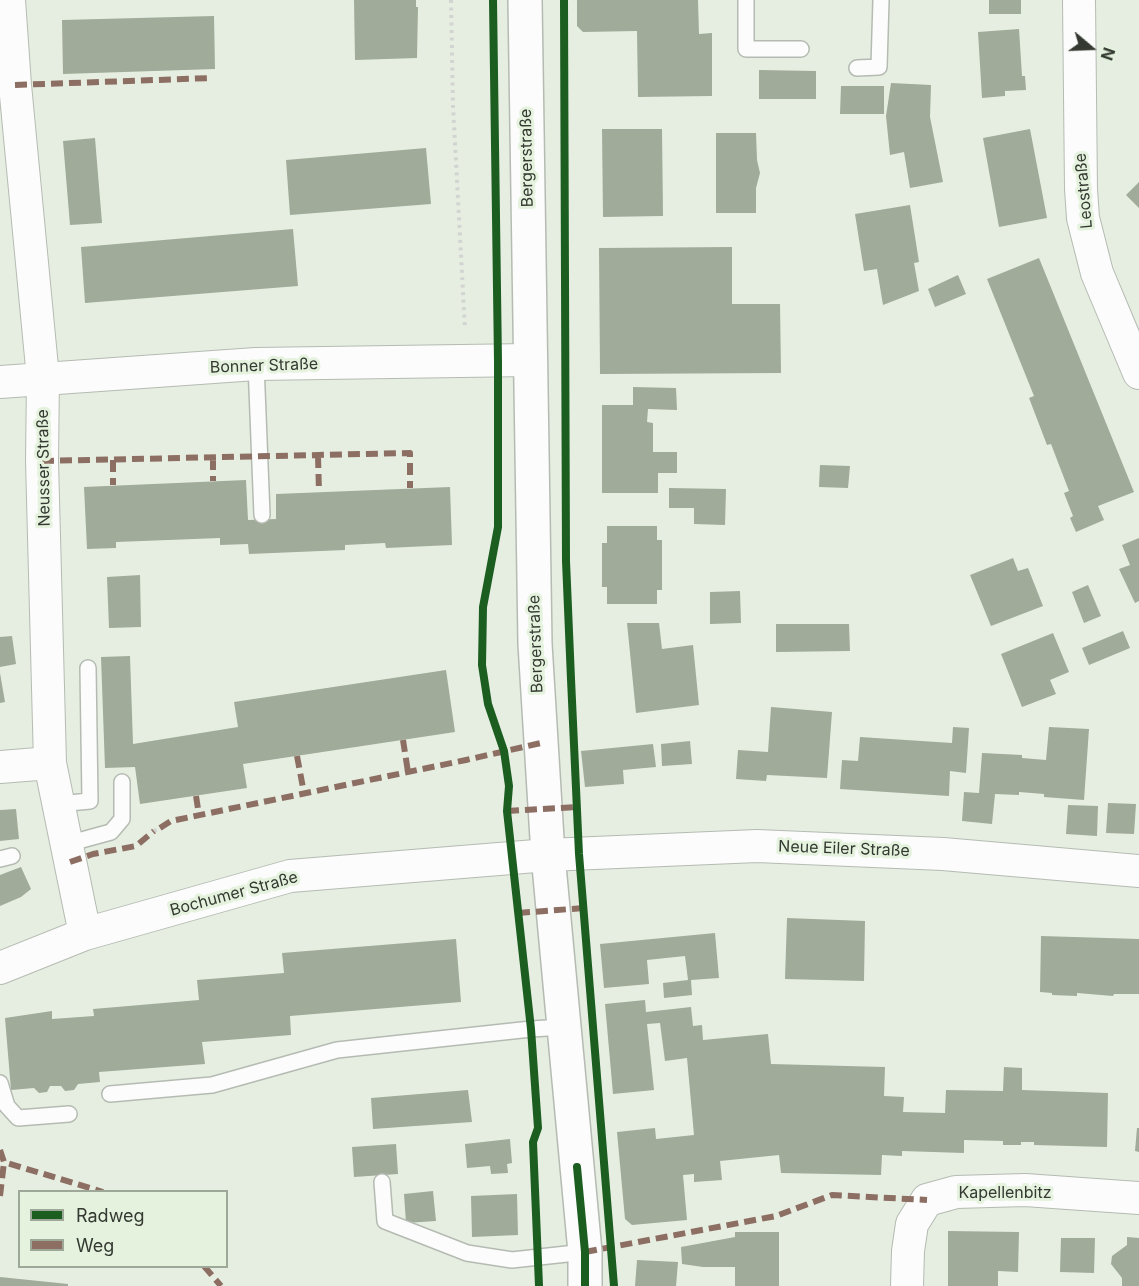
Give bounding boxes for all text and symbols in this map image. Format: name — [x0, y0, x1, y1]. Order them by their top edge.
north arrow — [1061, 18, 1121, 78]
text: N — [1097, 45, 1119, 63]
street label: Bergerstraße — [517, 109, 537, 207]
street label: Leostraße — [1071, 152, 1097, 230]
street label: Bonner Straße — [209, 355, 319, 377]
street label: Neusser Straße — [33, 409, 55, 527]
street label: Bergerstraße — [525, 594, 547, 694]
street label: Neue Eiler Straße — [778, 837, 910, 861]
street label: Bochumer Straße — [168, 868, 300, 920]
street label: Kapellenbitz — [958, 1183, 1052, 1203]
legend — [18, 1190, 228, 1268]
text: Radweg — [76, 1205, 145, 1226]
text: Weg — [76, 1235, 114, 1256]

